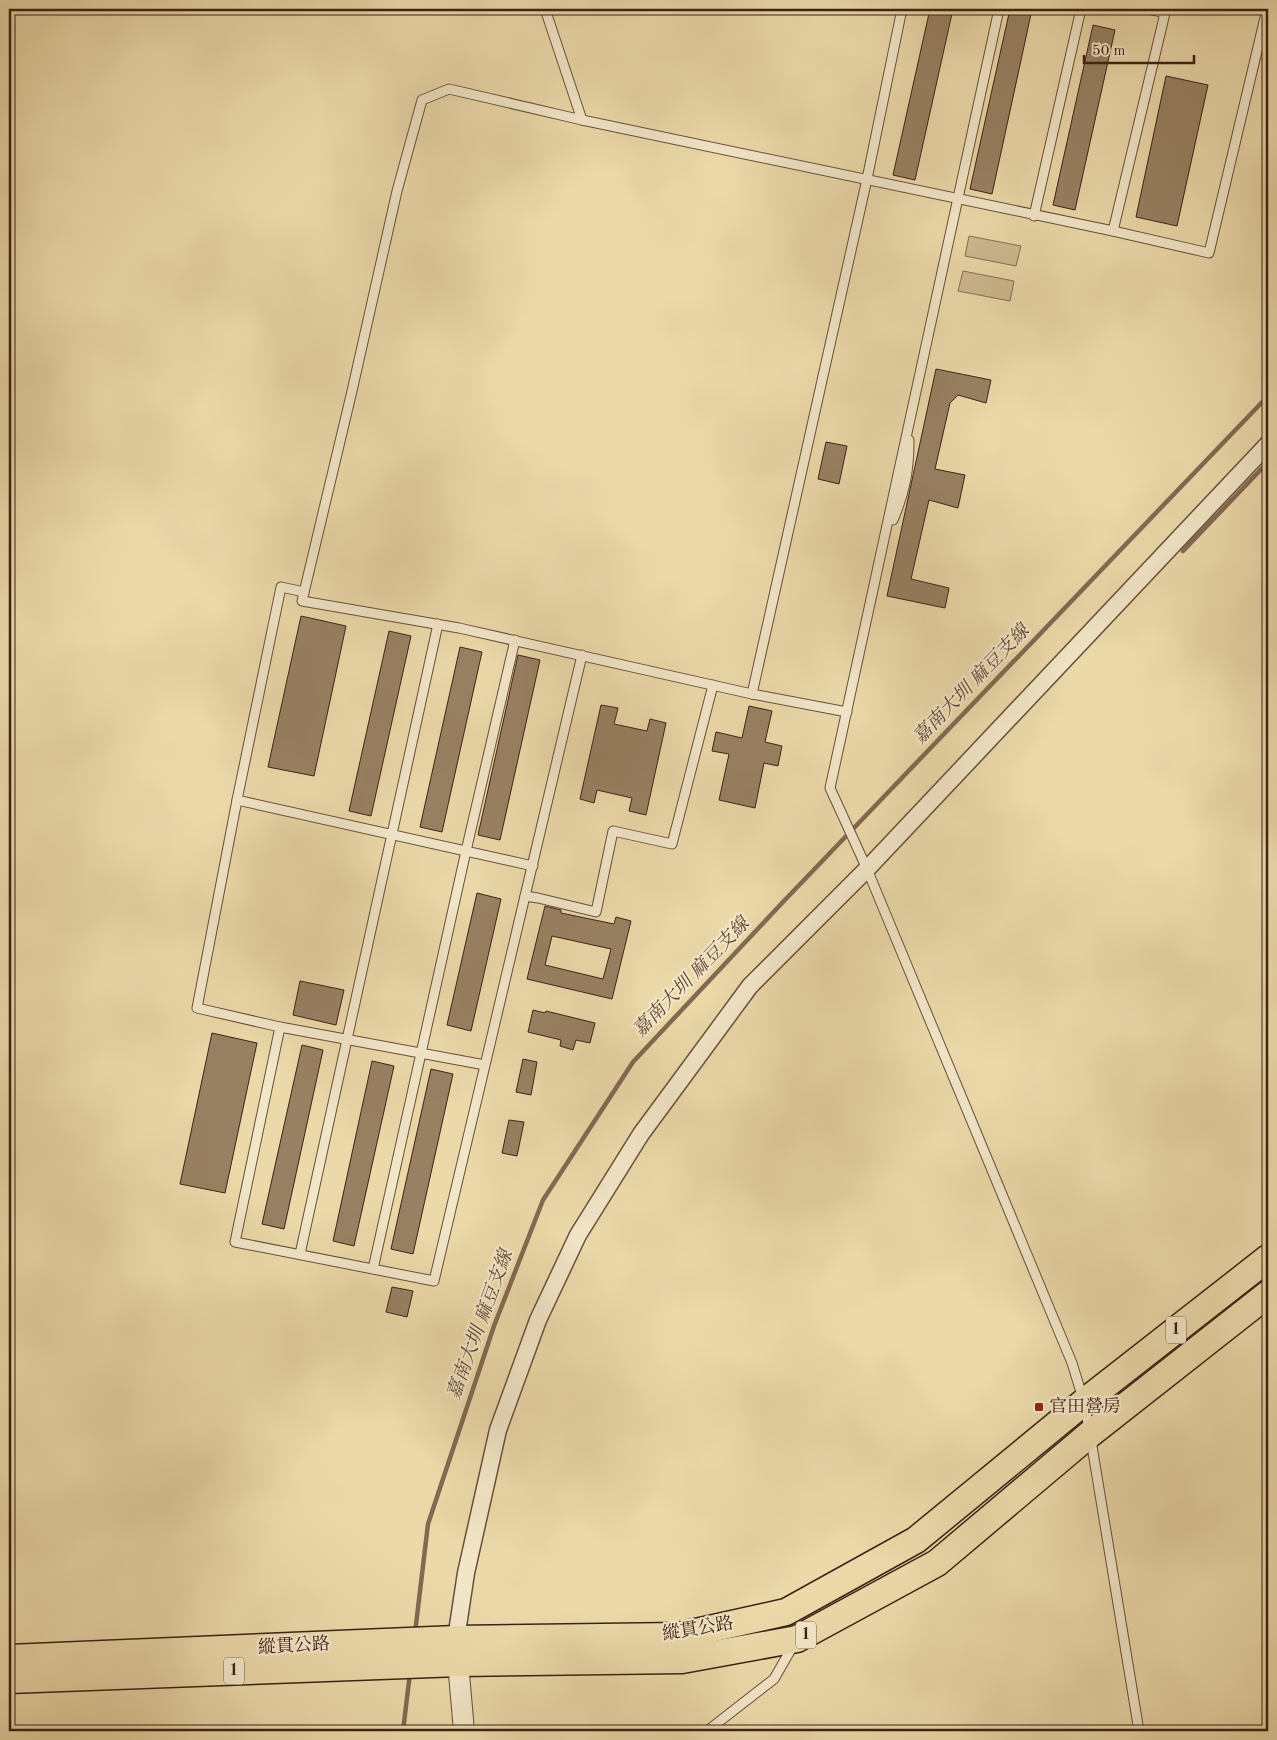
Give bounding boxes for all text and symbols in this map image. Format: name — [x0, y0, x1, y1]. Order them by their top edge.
scale bar — [1084, 32, 1194, 64]
text: 50 m — [1092, 44, 1126, 59]
water label: 嘉南大圳 麻豆支線 — [908, 618, 1035, 748]
water label: 嘉南大圳 麻豆支線 — [628, 911, 755, 1041]
water label: 嘉南大圳 麻豆支線 — [442, 1245, 518, 1402]
road number: 1 — [1166, 1316, 1186, 1344]
place label: 官田營房 — [1049, 1396, 1121, 1416]
marker: 官田營房 — [1033, 1401, 1045, 1413]
street label: 縱貫公路 — [661, 1613, 735, 1644]
road number: 1 — [796, 1622, 816, 1648]
street label: 縱貫公路 — [257, 1633, 330, 1657]
road number: 1 — [224, 1658, 244, 1684]

